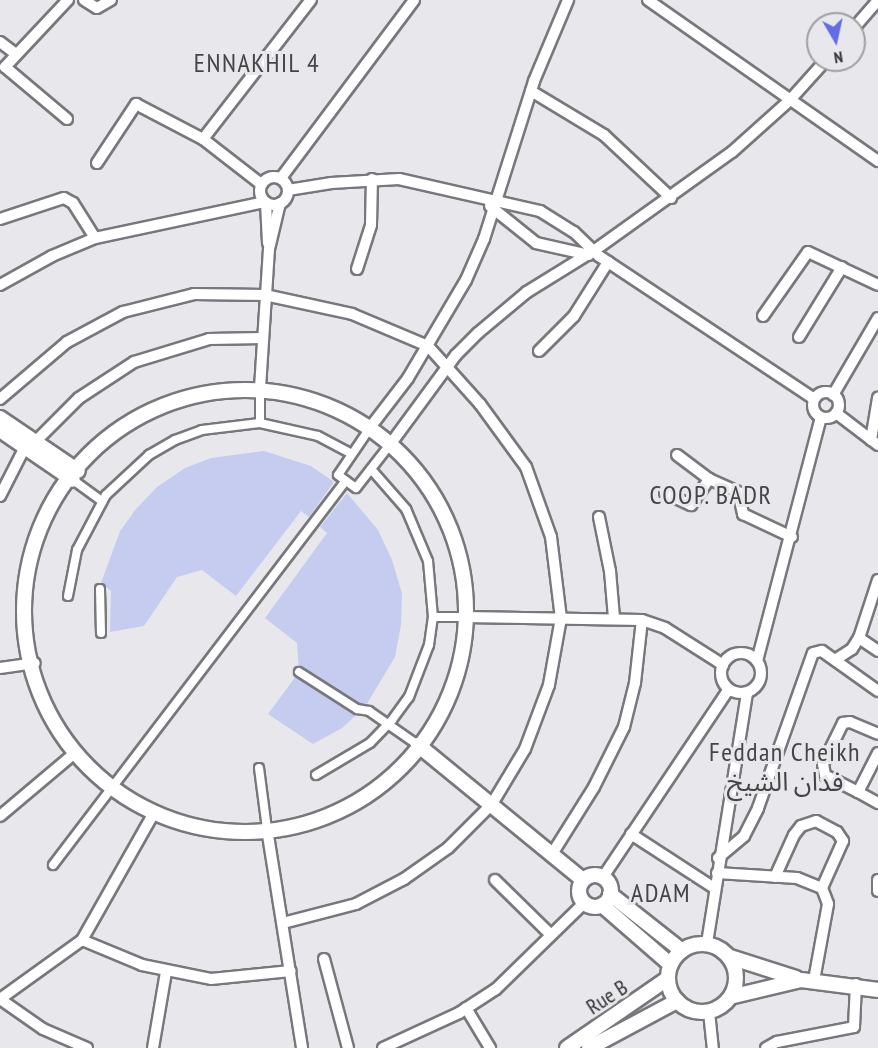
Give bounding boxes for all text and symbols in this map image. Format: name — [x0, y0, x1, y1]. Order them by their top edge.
north arrow — [806, 12, 866, 72]
district label: ENNAKHIL 4 — [193, 47, 321, 79]
text: N — [833, 47, 844, 68]
district label: COOP. BADR — [649, 479, 773, 511]
district label: Feddan Cheikh فدان الشيخ — [709, 736, 861, 798]
district label: ADAM — [631, 877, 691, 909]
street label: Rue B — [581, 974, 633, 1020]

